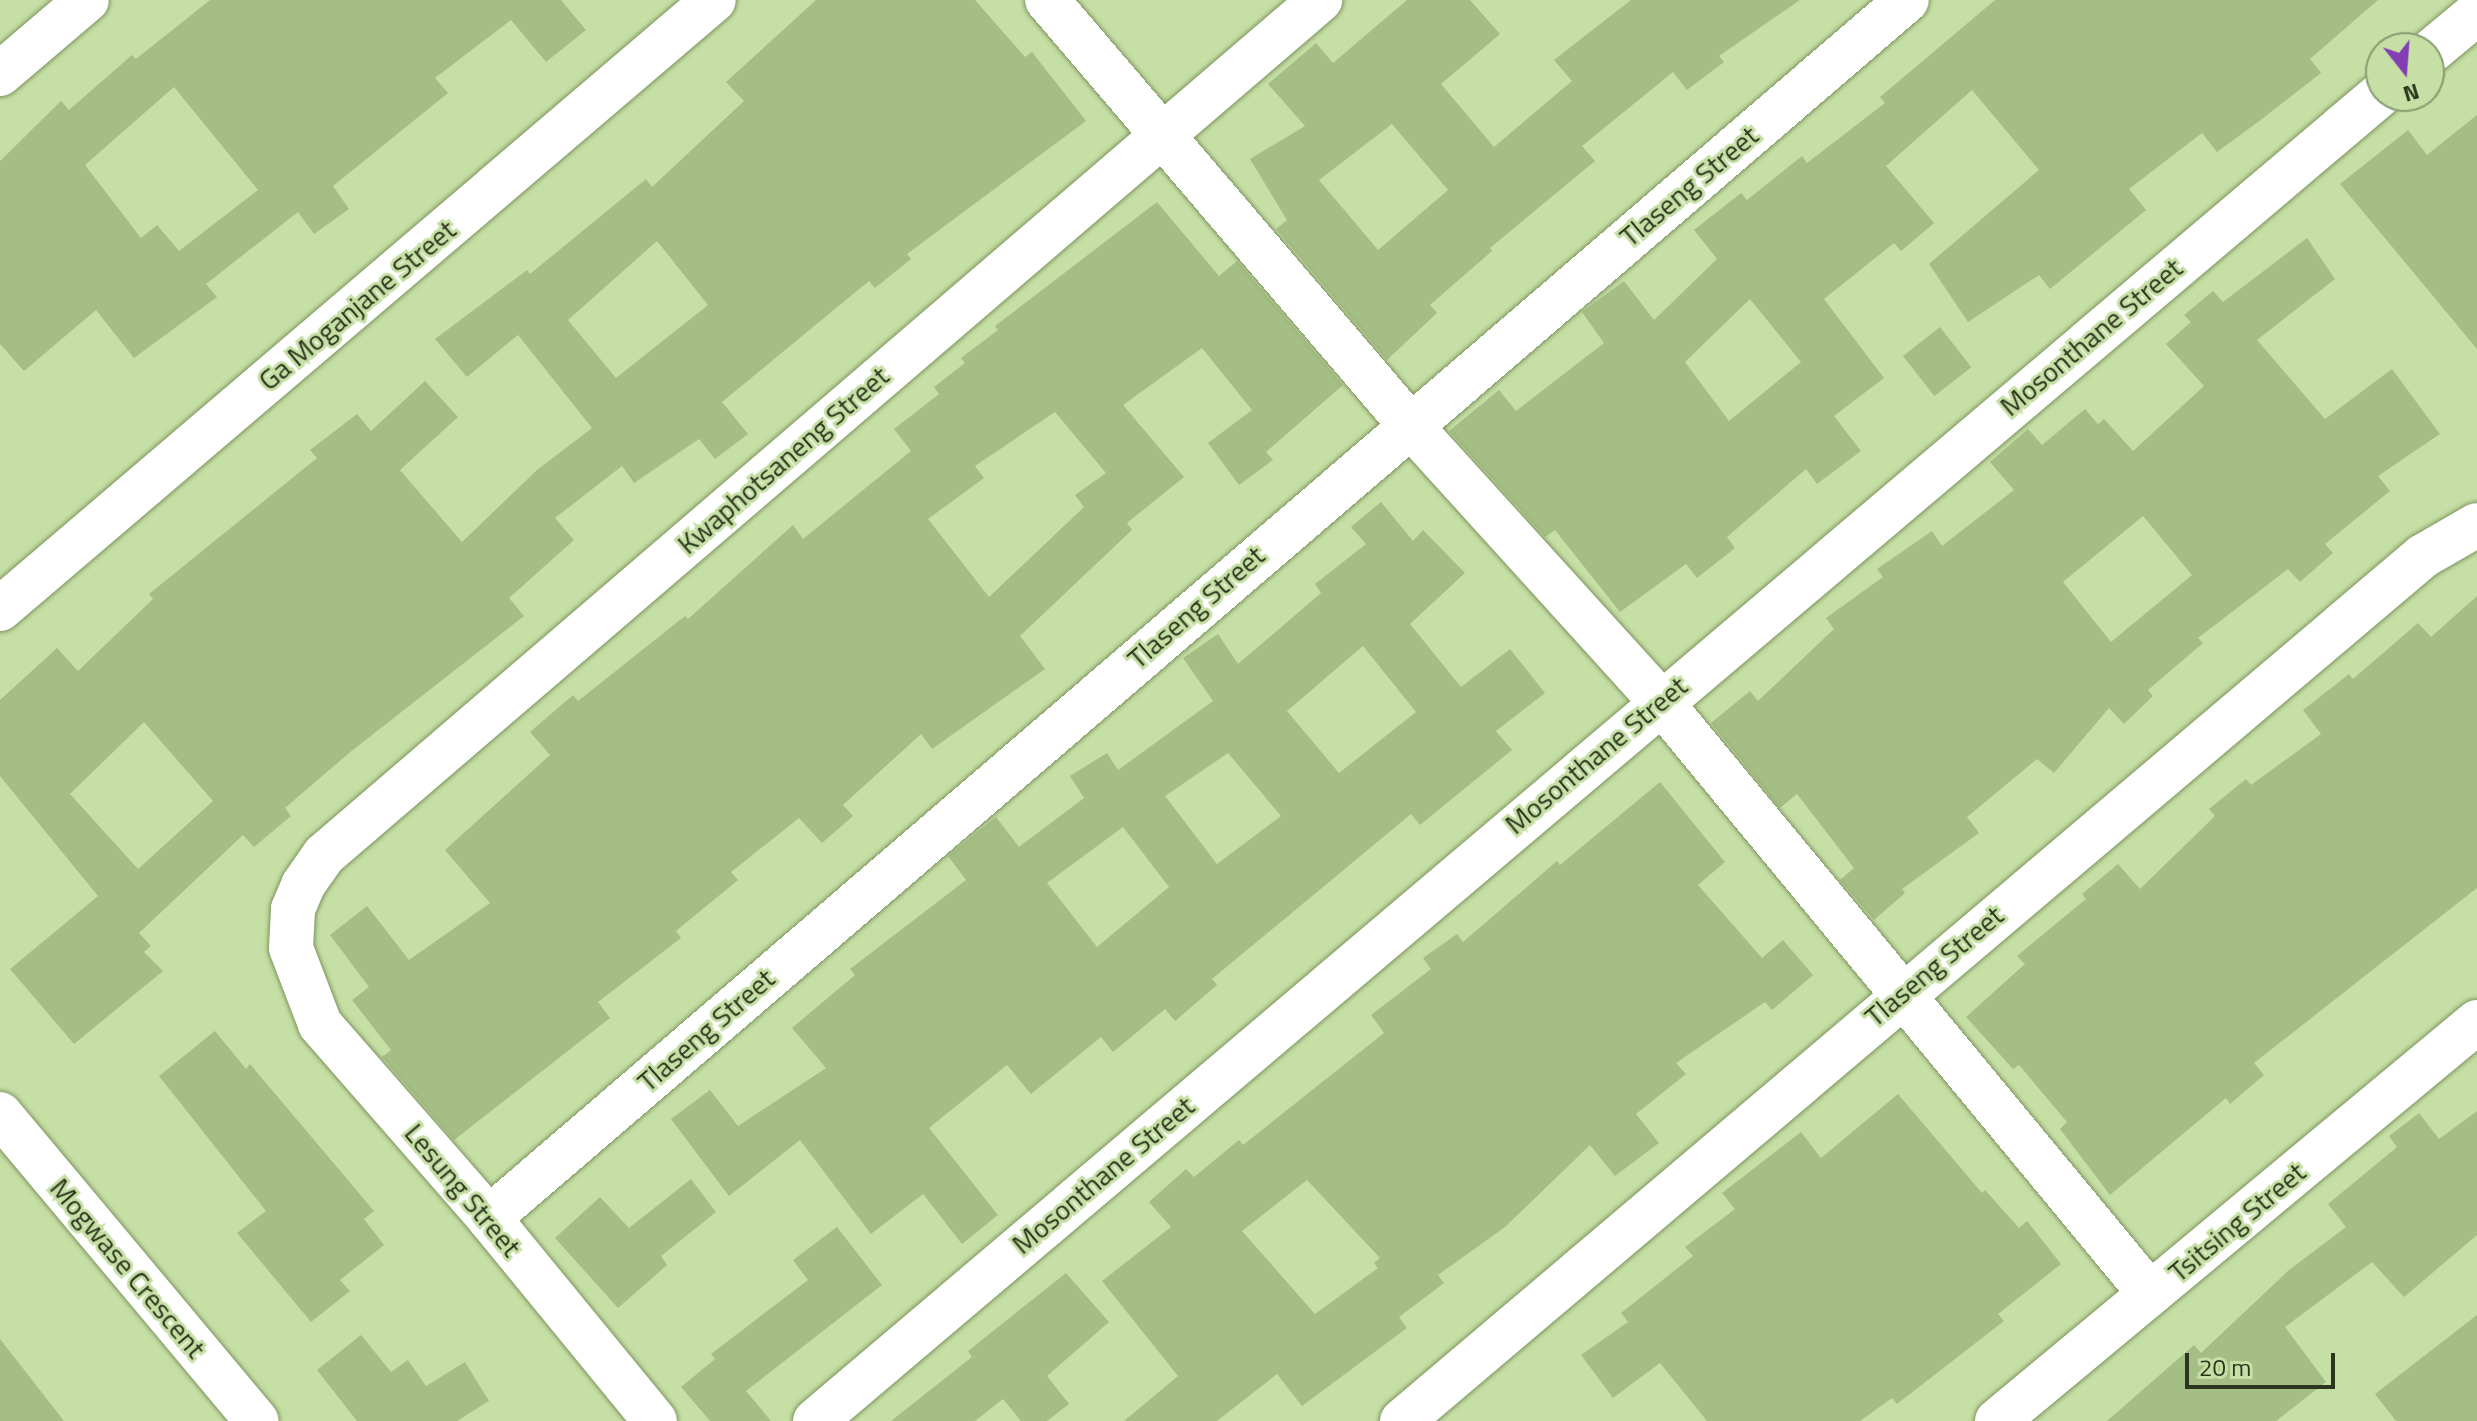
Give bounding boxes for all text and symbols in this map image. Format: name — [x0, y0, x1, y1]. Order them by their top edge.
north arrow — [2365, 32, 2445, 112]
text: N — [2399, 75, 2424, 112]
street label: Tlaseng Street — [1613, 118, 1765, 254]
street label: Ga Moganjane Street — [252, 213, 462, 397]
street label: Mosonthane Street — [1993, 251, 2189, 423]
street label: Kwaphotsaneng Street — [671, 359, 895, 561]
street label: Tlaseng Street — [1121, 539, 1271, 675]
street label: Mosonthane Street — [1498, 669, 1694, 841]
street label: Tlaseng Street — [1858, 898, 2010, 1034]
street label: Tlaseng Street — [631, 962, 781, 1098]
street label: Mosonthane Street — [1005, 1089, 1201, 1261]
street label: Lesung Street — [398, 1117, 528, 1263]
street label: Tsitsing Street — [2162, 1155, 2312, 1289]
street label: Mogwase Crescent — [43, 1172, 213, 1364]
scale bar — [2189, 1337, 2339, 1387]
text: 20 m — [2199, 1349, 2251, 1385]

